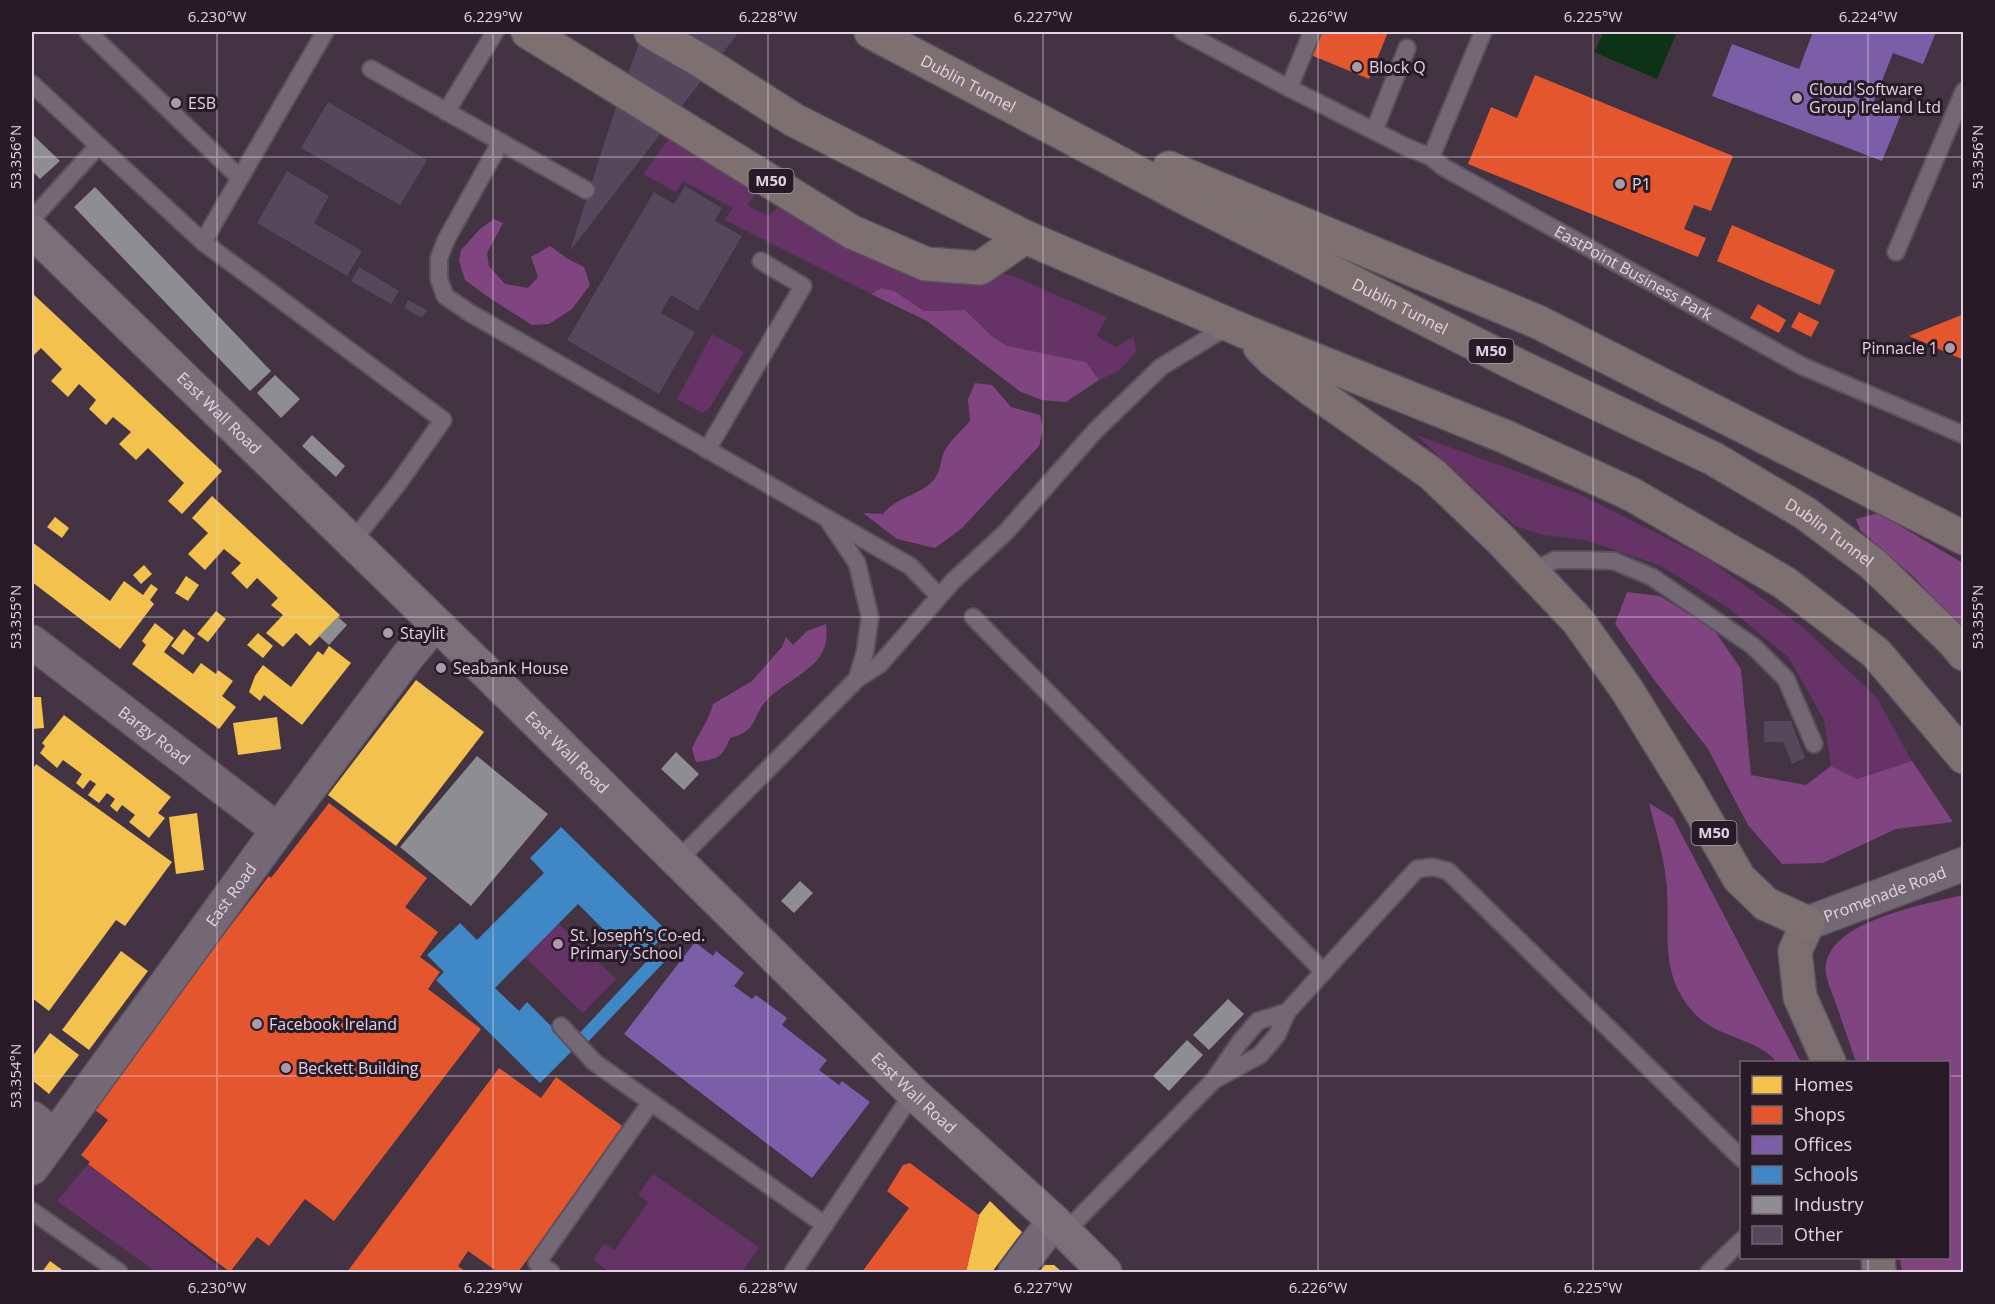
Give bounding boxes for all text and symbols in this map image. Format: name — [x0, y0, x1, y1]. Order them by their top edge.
text: 6.230°W — [188, 6, 246, 26]
text: 6.229°W — [464, 6, 522, 26]
text: 6.228°W — [739, 6, 797, 26]
text: 6.227°W — [1014, 6, 1072, 26]
text: 6.226°W — [1289, 6, 1347, 26]
text: 6.225°W — [1564, 6, 1622, 26]
text: 6.224°W — [1839, 6, 1897, 26]
street label: Dublin Tunnel — [917, 49, 1020, 117]
place label: Block Q — [1369, 56, 1426, 78]
marker: Block Q — [1350, 60, 1364, 74]
place label: Cloud Software Group Ireland Ltd — [1809, 78, 1941, 118]
marker: Cloud Software Group Ireland Ltd — [1790, 91, 1804, 105]
place label: ESB — [188, 92, 216, 114]
marker: ESB — [169, 96, 183, 110]
text: 53.356°N — [5, 125, 25, 189]
text: 53.356°N — [1967, 125, 1987, 189]
road number: M50 — [748, 169, 794, 193]
place label: P1 — [1632, 173, 1651, 195]
marker: P1 — [1613, 177, 1627, 191]
street label: EastPoint Business Park — [1551, 220, 1717, 326]
street label: Dublin Tunnel — [1348, 273, 1452, 340]
place label: Pinnacle 1 — [1862, 337, 1938, 359]
road number: M50 — [1468, 339, 1514, 363]
marker: Pinnacle 1 — [1943, 341, 1957, 355]
street label: East Wall Road — [172, 367, 266, 459]
street label: Dublin Tunnel — [1781, 493, 1878, 572]
text: 53.355°N — [5, 585, 25, 649]
text: 53.355°N — [1967, 585, 1987, 649]
place label: Staylit — [400, 622, 445, 644]
marker: Staylit — [381, 626, 395, 640]
place label: Seabank House — [453, 657, 569, 679]
marker: Seabank House — [434, 661, 448, 675]
street label: Bargy Road — [114, 701, 195, 770]
street label: East Wall Road — [521, 706, 614, 798]
road number: M50 — [1692, 821, 1736, 845]
street label: East Road — [200, 859, 261, 931]
street label: Promenade Road — [1820, 861, 1949, 927]
place label: St. Joseph’s Co-ed. Primary School — [570, 924, 705, 964]
marker: St. Joseph’s Co-ed. Primary School — [551, 937, 565, 951]
place label: Facebook Ireland — [269, 1013, 397, 1035]
marker: Facebook Ireland — [250, 1017, 264, 1031]
text: 53.354°N — [5, 1044, 25, 1108]
street label: East Wall Road — [867, 1047, 961, 1138]
place label: Beckett Building — [298, 1057, 419, 1079]
marker: Beckett Building — [279, 1061, 293, 1075]
legend — [1740, 1061, 1950, 1259]
text: Homes — [1794, 1072, 1853, 1096]
text: Shops — [1794, 1102, 1845, 1126]
text: Offices — [1794, 1132, 1852, 1156]
text: Schools — [1794, 1162, 1858, 1186]
text: Industry — [1794, 1192, 1864, 1216]
text: Other — [1794, 1222, 1844, 1246]
text: 6.230°W — [188, 1277, 246, 1297]
text: 6.229°W — [464, 1277, 522, 1297]
text: 6.228°W — [739, 1277, 797, 1297]
text: 6.227°W — [1014, 1277, 1072, 1297]
text: 6.226°W — [1289, 1277, 1347, 1297]
text: 6.225°W — [1564, 1277, 1622, 1297]

